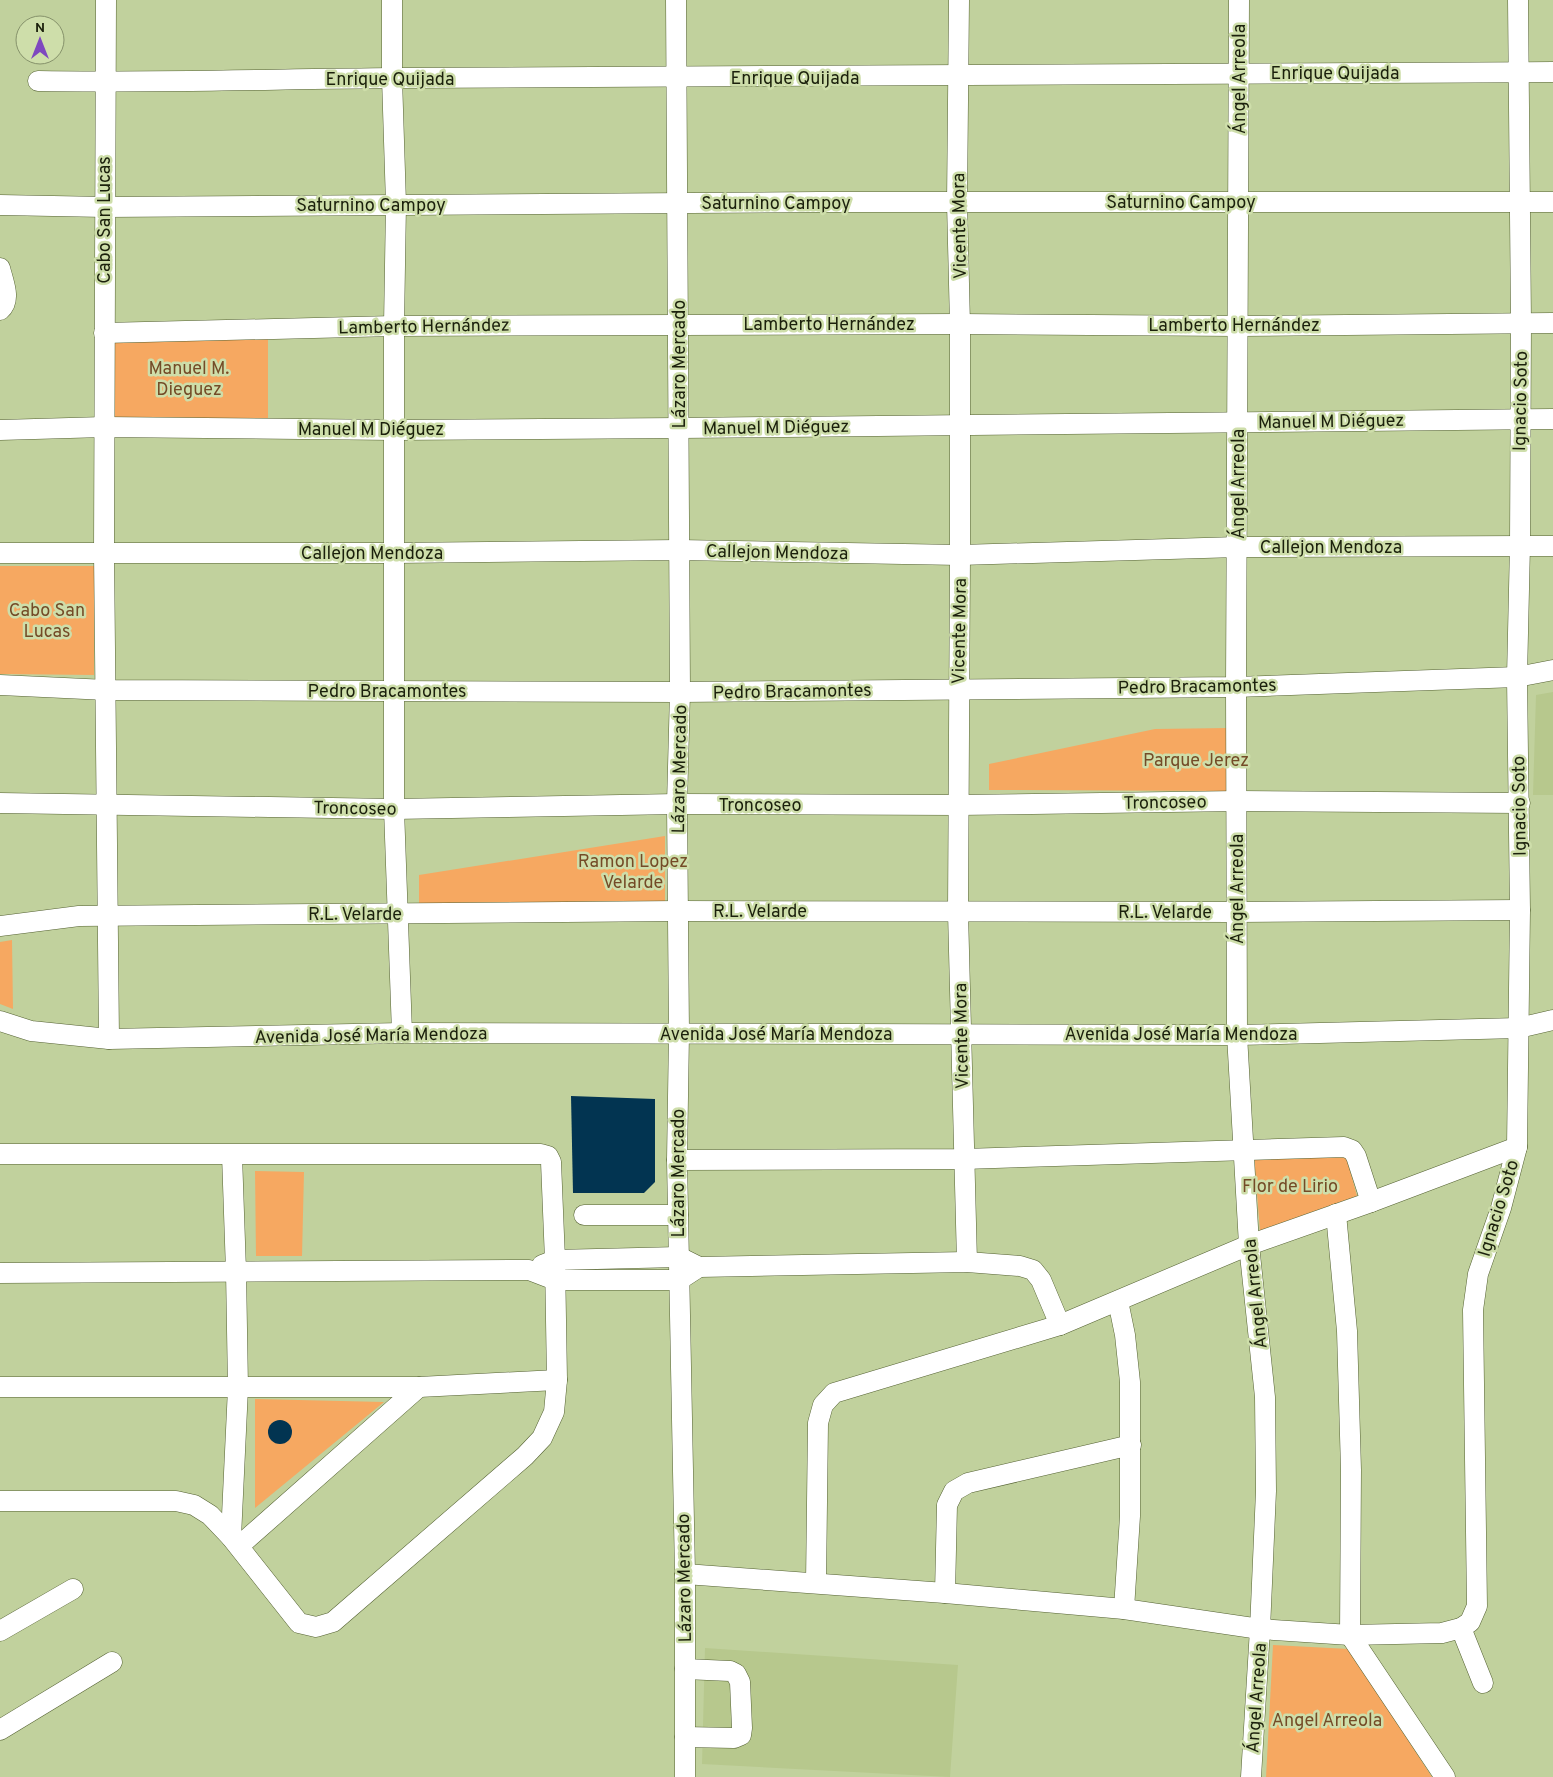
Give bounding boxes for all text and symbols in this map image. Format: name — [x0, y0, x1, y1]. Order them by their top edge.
north arrow — [15, 15, 65, 65]
text: N — [35, 20, 45, 37]
street label: Ángel Arreola — [1227, 24, 1252, 134]
street label: Enrique Quijada — [1271, 63, 1399, 86]
street label: Enrique Quijada — [731, 68, 859, 91]
street label: Enrique Quijada — [326, 69, 454, 92]
street label: Cabo San Lucas — [94, 156, 117, 284]
street label: Vicente Mora — [948, 173, 973, 279]
street label: Saturnino Campoy — [1106, 192, 1256, 215]
street label: Saturnino Campoy — [701, 193, 851, 216]
street label: Saturnino Campoy — [296, 195, 446, 218]
street label: Lázaro Mercado — [669, 300, 692, 428]
street label: Lamberto Hernández — [743, 314, 915, 337]
street label: Lamberto Hernández — [338, 315, 510, 340]
street label: Lamberto Hernández — [1148, 315, 1320, 338]
street label: Ignacio Soto — [1509, 351, 1534, 451]
park label: Manuel M. Dieguez — [149, 358, 229, 402]
street label: Manuel M Diéguez — [1258, 410, 1404, 435]
street label: Manuel M Diéguez — [703, 416, 849, 441]
street label: Manuel M Diéguez — [298, 419, 444, 442]
street label: Ángel Arreola — [1226, 429, 1251, 539]
street label: Callejon Mendoza — [1260, 537, 1402, 560]
street label: Callejon Mendoza — [706, 541, 848, 566]
street label: Callejon Mendoza — [301, 543, 443, 566]
street label: Vicente Mora — [948, 578, 973, 684]
park label: Cabo San Lucas — [9, 600, 85, 644]
street label: Pedro Bracamontes — [1117, 675, 1277, 700]
street label: Pedro Bracamontes — [712, 680, 872, 705]
street label: Pedro Bracamontes — [308, 681, 466, 704]
street label: Lázaro Mercado — [668, 704, 693, 834]
park label: Parque Jerez — [1143, 750, 1249, 773]
street label: Ignacio Soto — [1508, 756, 1533, 856]
street label: Troncoseo — [1123, 791, 1207, 816]
street label: Troncoseo — [718, 795, 802, 818]
street label: Troncoseo — [313, 797, 397, 822]
street label: Ángel Arreola — [1225, 834, 1250, 944]
park label: Ramon Lopez Velarde — [578, 851, 688, 895]
street label: R.L. Velarde — [713, 901, 807, 924]
street label: R.L. Velarde — [1118, 902, 1212, 925]
street label: R.L. Velarde — [308, 904, 402, 927]
street label: Vicente Mora — [950, 983, 975, 1089]
street label: Avenida José María Mendoza — [254, 1023, 488, 1050]
street label: Avenida José María Mendoza — [660, 1024, 892, 1047]
street label: Avenida José María Mendoza — [1065, 1024, 1297, 1047]
street label: Lázaro Mercado — [668, 1109, 691, 1237]
street label: Ignacio Soto — [1474, 1157, 1525, 1260]
park label: Flor de Lirio — [1242, 1176, 1338, 1199]
street label: Ángel Arreola — [1237, 1238, 1274, 1350]
street label: Lázaro Mercado — [673, 1513, 698, 1643]
street label: Ángel Arreola — [1240, 1642, 1273, 1754]
park label: Angel Arreola — [1272, 1710, 1382, 1733]

